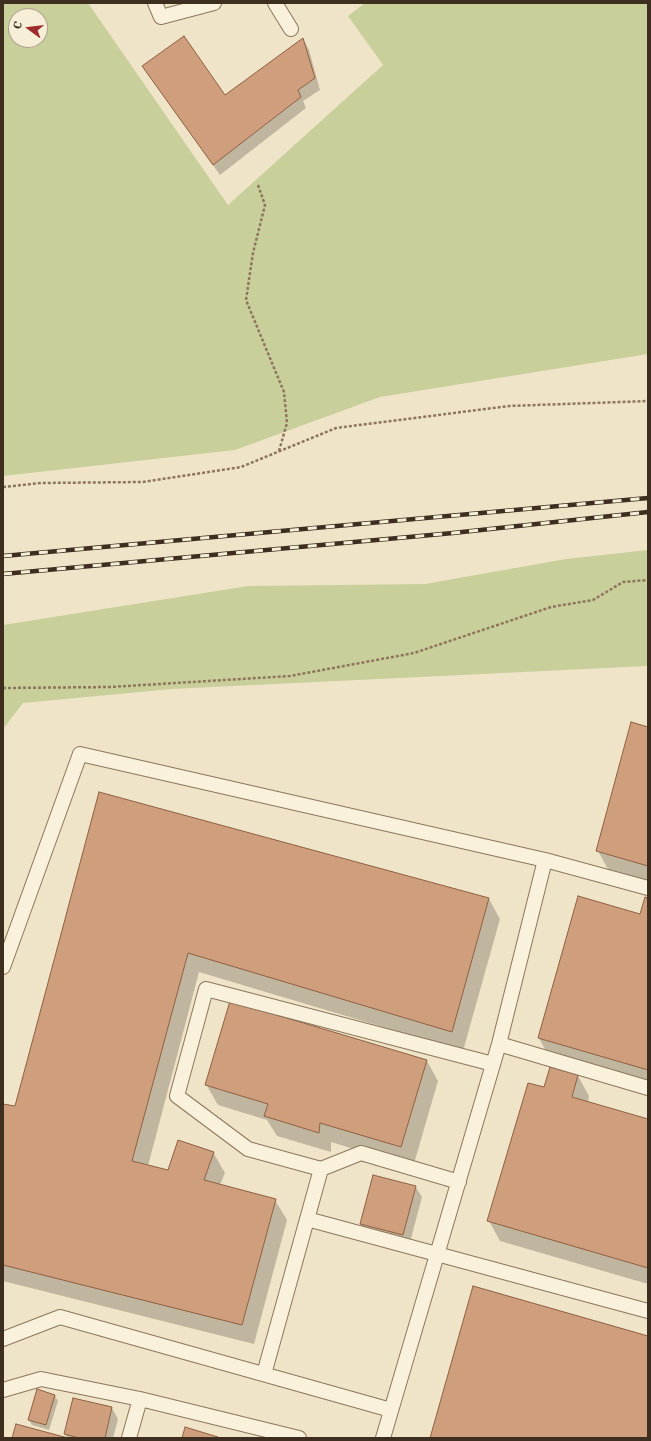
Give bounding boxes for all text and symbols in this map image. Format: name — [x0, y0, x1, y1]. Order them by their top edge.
north arrow — [8, 8, 48, 48]
text: С — [10, 20, 25, 31]

